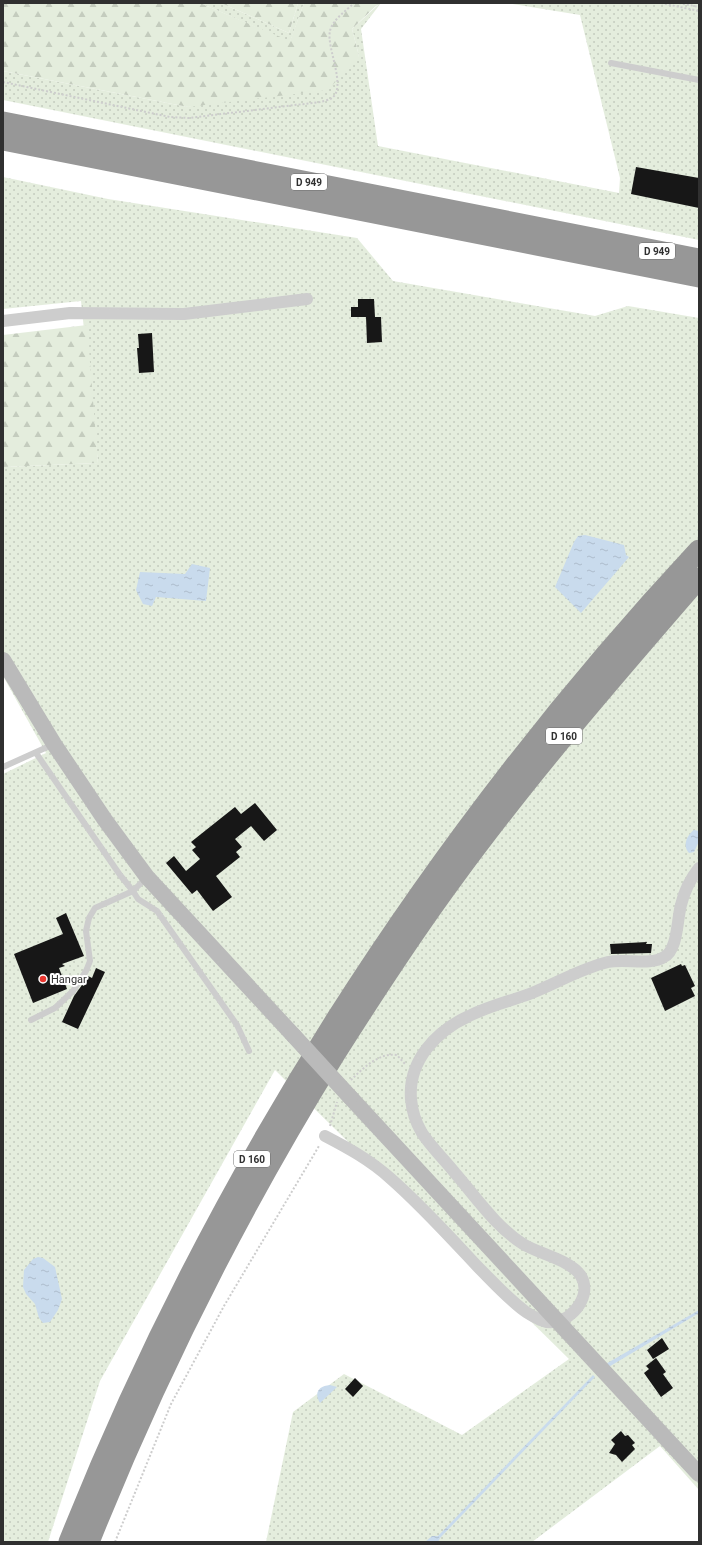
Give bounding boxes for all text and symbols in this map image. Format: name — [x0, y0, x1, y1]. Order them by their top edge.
road number: D 949 — [291, 174, 327, 190]
road number: D 949 — [639, 243, 675, 259]
road number: D 160 — [546, 728, 582, 744]
place label: Hangar — [51, 973, 87, 986]
marker: Hangar — [38, 974, 48, 984]
road number: D 160 — [234, 1151, 270, 1167]

